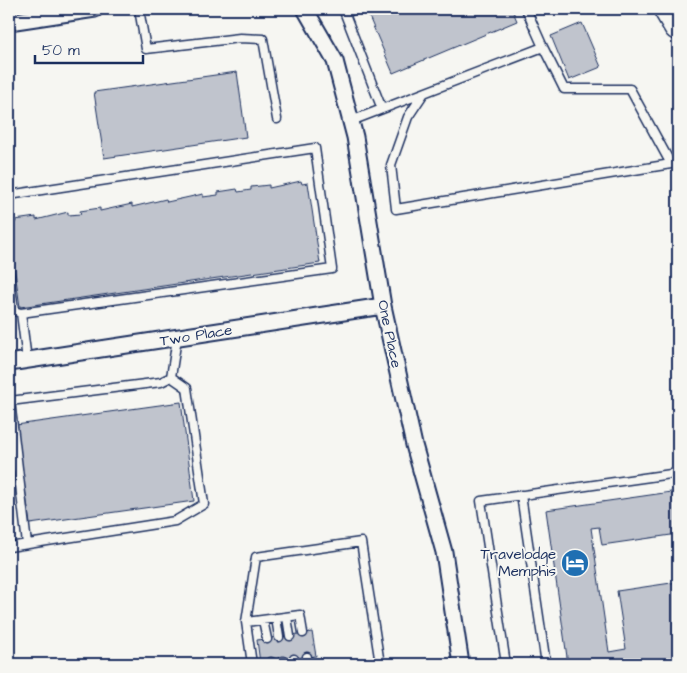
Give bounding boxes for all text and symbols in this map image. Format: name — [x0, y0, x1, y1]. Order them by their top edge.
scale bar — [35, 32, 142, 64]
text: 50 m — [42, 40, 80, 61]
street label: One Place — [372, 298, 407, 370]
street label: Two Place — [158, 319, 234, 352]
place label: Travelodge Memphis — [481, 544, 556, 582]
hotel icon: Travelodge Memphis — [560, 548, 590, 578]

